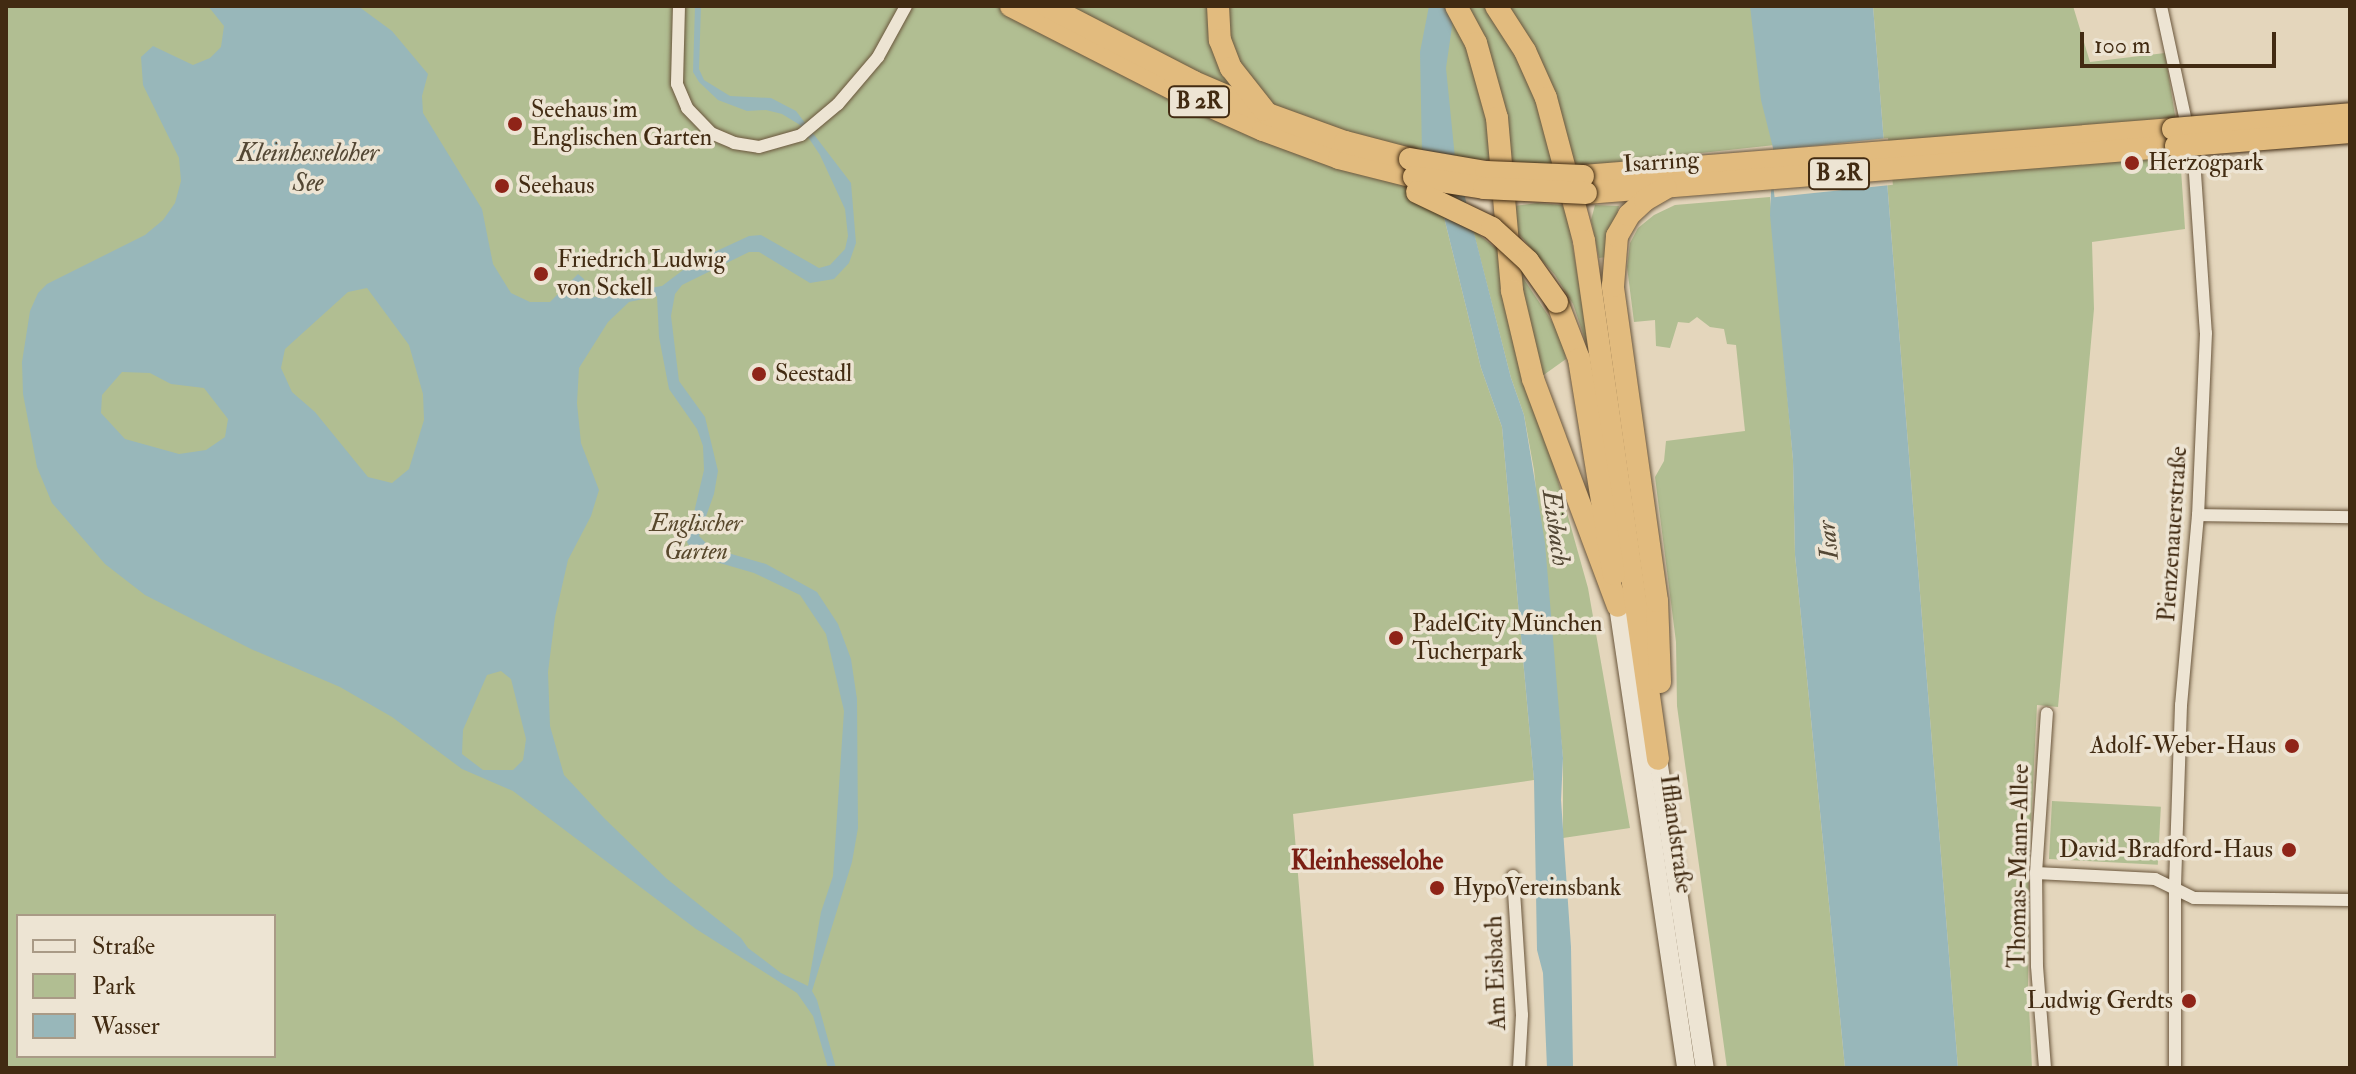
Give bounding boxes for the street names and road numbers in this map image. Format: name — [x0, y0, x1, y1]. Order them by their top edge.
road number: B 2R — [1167, 84, 1231, 120]
street label: Isarring — [1622, 145, 1700, 179]
road number: B 2R — [1807, 156, 1871, 192]
street label: Pienzenauerstraße — [2153, 445, 2193, 623]
street label: Thomas-Mann-Allee — [2003, 764, 2035, 968]
street label: Ifflandstraße — [1653, 773, 1699, 895]
street label: Am Eisbach — [1480, 915, 1512, 1031]

